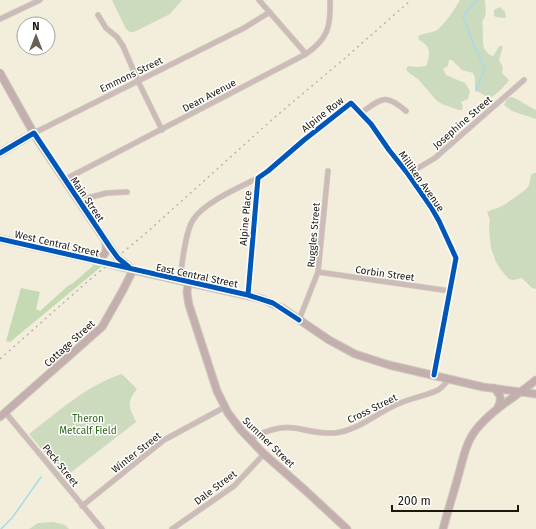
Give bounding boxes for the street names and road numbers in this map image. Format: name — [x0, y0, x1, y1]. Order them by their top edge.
street label: Emmons Street — [98, 54, 165, 95]
street label: Dean Avenue — [181, 77, 238, 115]
street label: Josephine Street — [431, 93, 495, 152]
street label: Alpine Row — [299, 95, 346, 135]
street label: Milliken Avenue — [396, 149, 447, 214]
street label: Main Street — [68, 175, 107, 225]
street label: Alpine Place — [238, 190, 254, 246]
street label: Ruggles Street — [305, 202, 323, 268]
street label: West Central Street — [13, 228, 101, 260]
street label: East Central Street — [155, 261, 239, 291]
street label: Corbin Street — [355, 264, 416, 284]
street label: Cottage Street — [42, 318, 98, 370]
street label: Cross Street — [346, 392, 400, 426]
street label: Summer Street — [240, 415, 297, 471]
street label: Winter Street — [109, 430, 164, 476]
street label: Peck Street — [40, 442, 81, 489]
street label: Dale Street — [192, 468, 239, 508]

